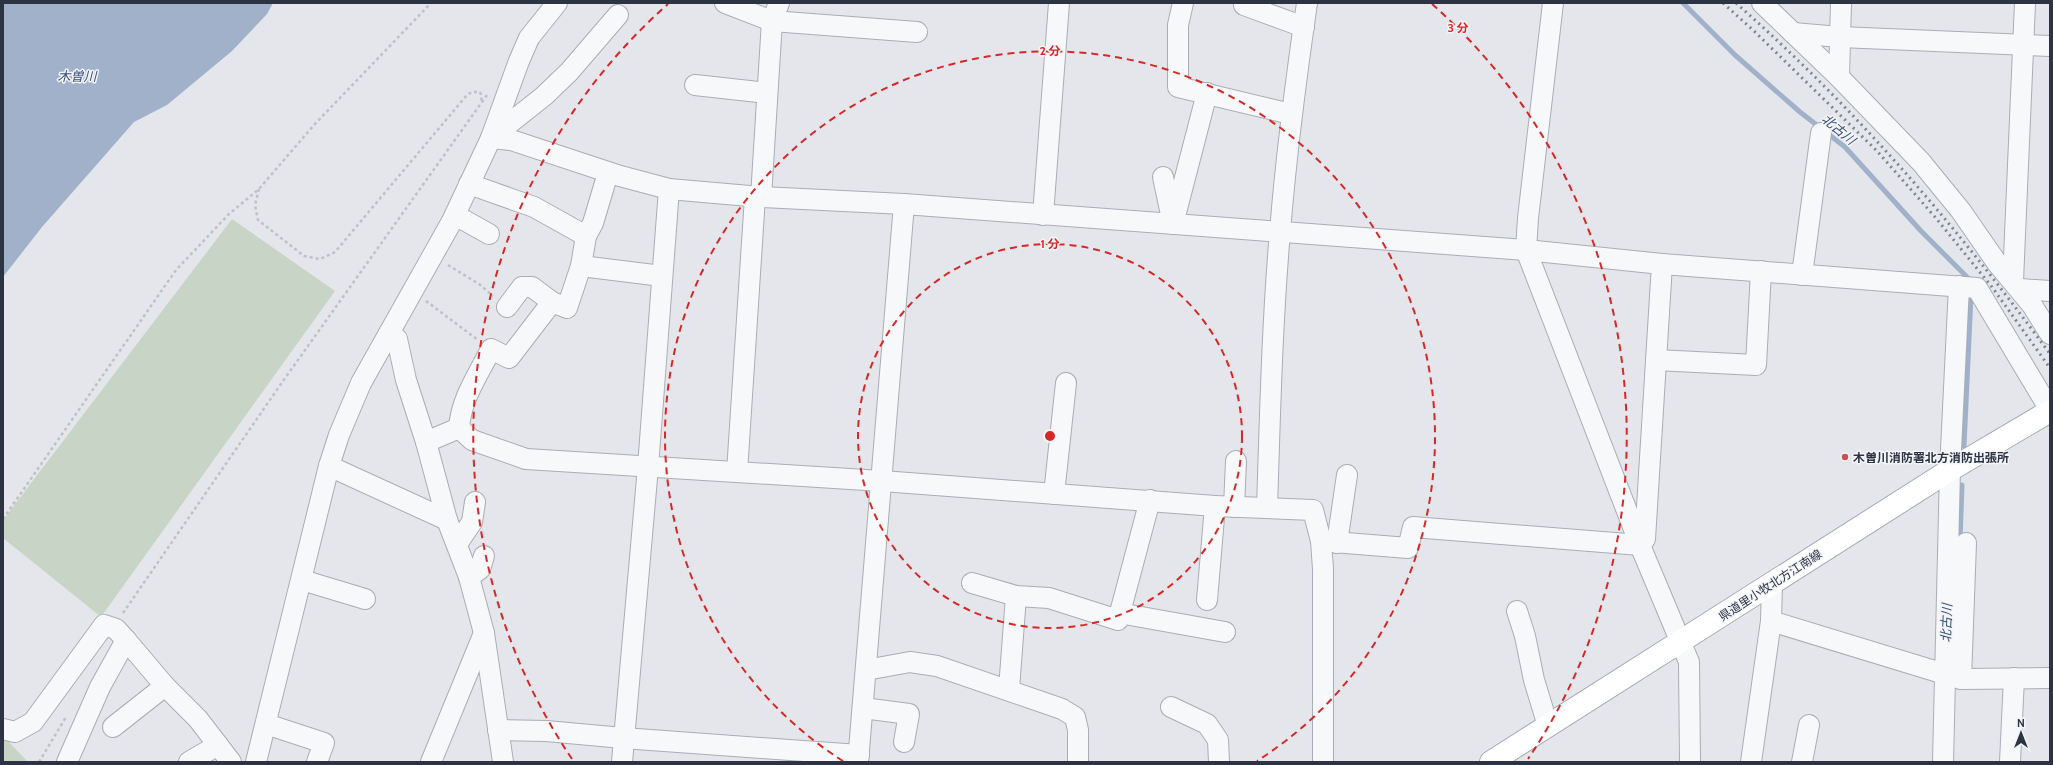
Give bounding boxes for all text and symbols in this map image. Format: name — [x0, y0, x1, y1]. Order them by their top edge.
text: 3 分 — [1447, 20, 1469, 35]
text: 2 分 — [1039, 43, 1061, 58]
water label: 木曽川 — [57, 68, 98, 84]
water label: 北古川 — [1819, 110, 1861, 149]
text: 1 分 — [1040, 236, 1060, 251]
centre of rings — [1043, 429, 1057, 443]
place label: 木曽川消防署北方消防出張所 — [1853, 450, 2009, 465]
marker: 木曽川消防署北方消防出張所 — [1840, 452, 1850, 462]
street label: 県道里小牧北方江南線 — [1716, 546, 1824, 624]
water label: 北古川 — [1937, 601, 1955, 643]
north arrow — [2001, 713, 2041, 753]
text: N — [2017, 716, 2025, 730]

